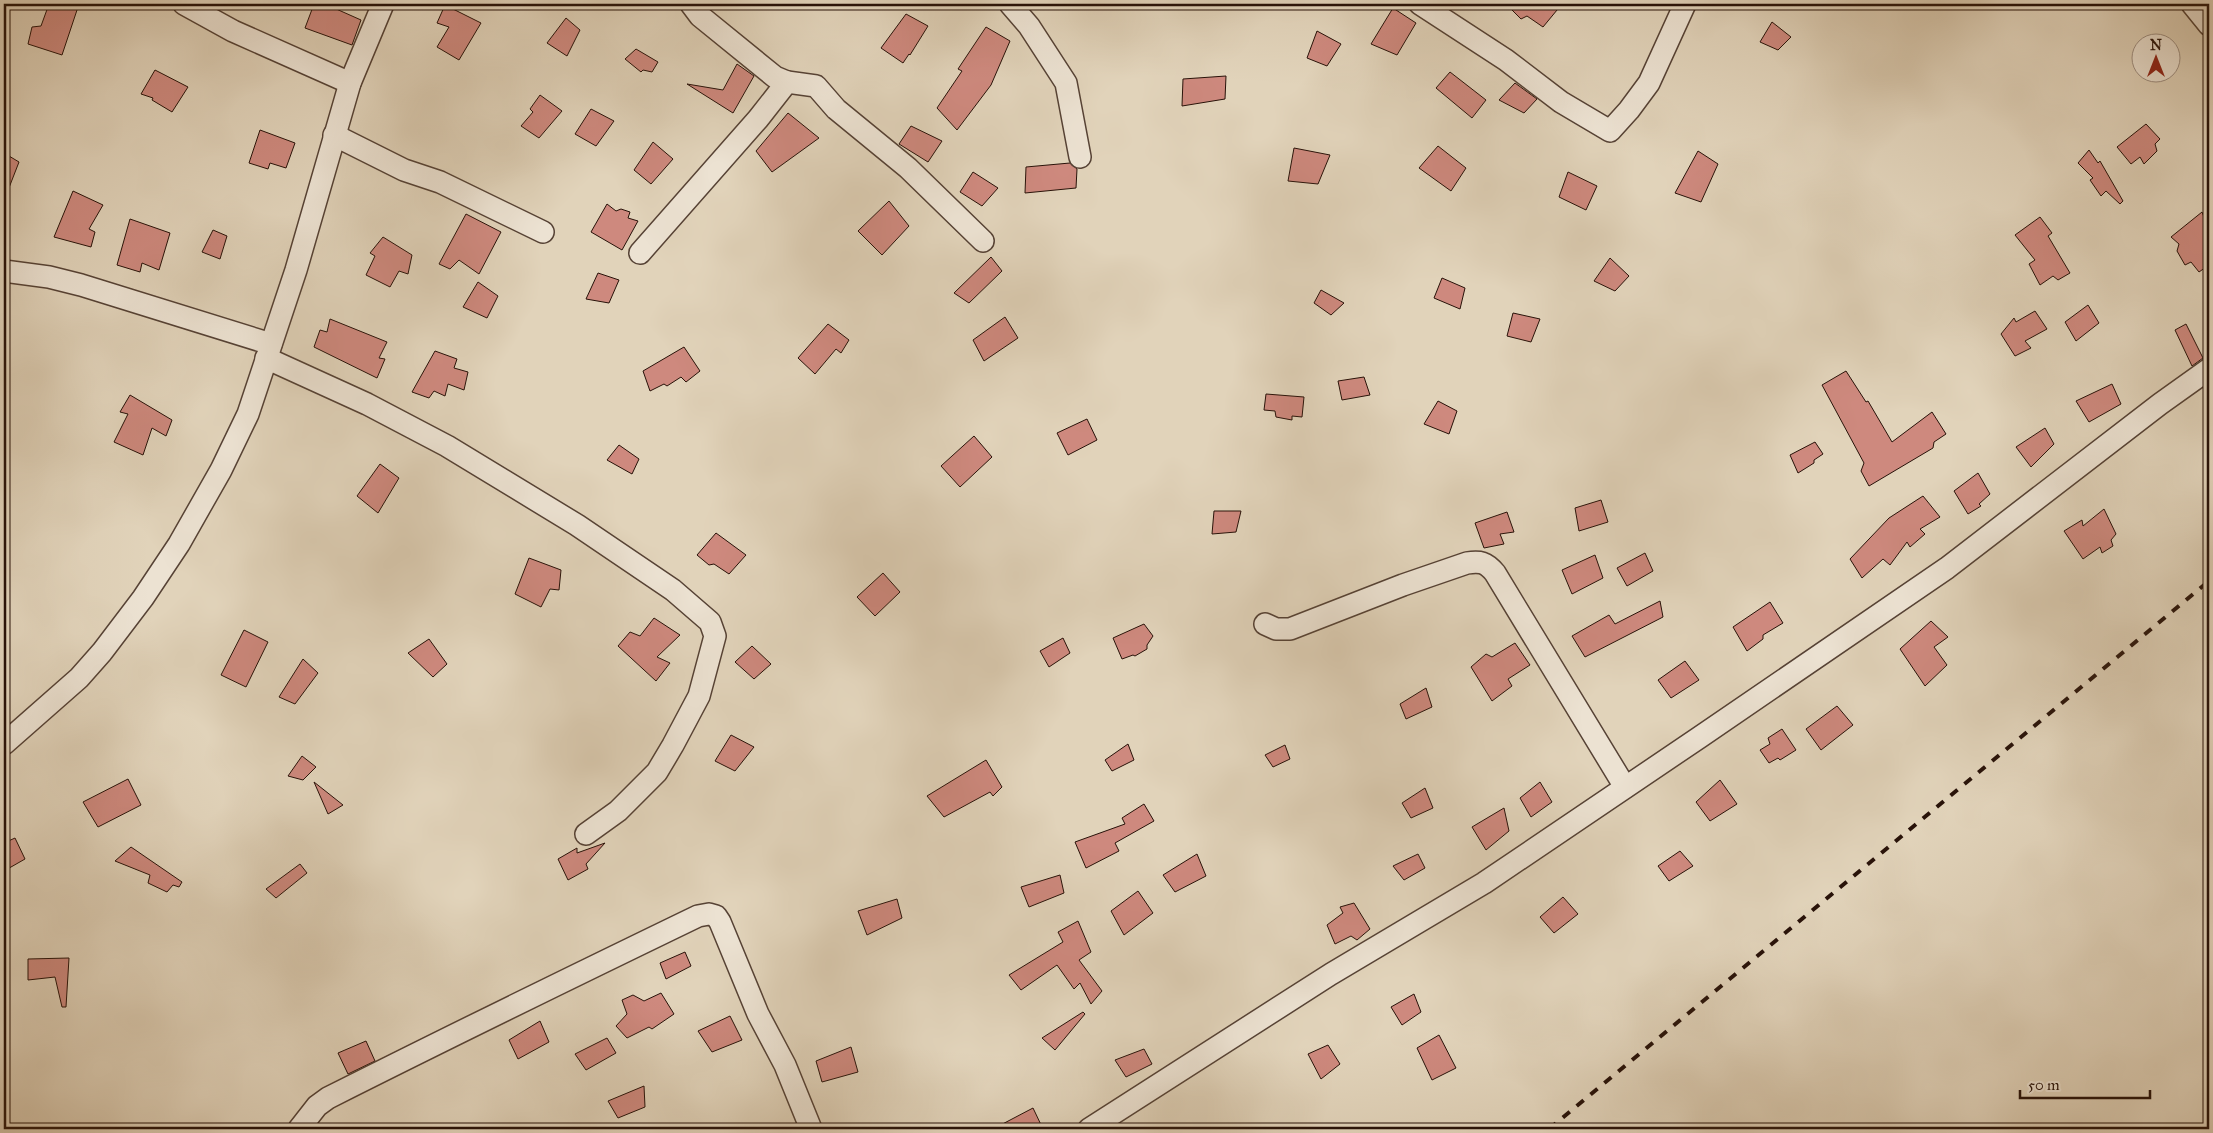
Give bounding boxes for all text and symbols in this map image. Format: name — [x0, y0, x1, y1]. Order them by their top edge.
north arrow — [2130, 32, 2180, 82]
text: N — [2150, 37, 2162, 54]
scale bar — [2020, 1068, 2150, 1100]
text: 50 m — [2028, 1076, 2060, 1094]

